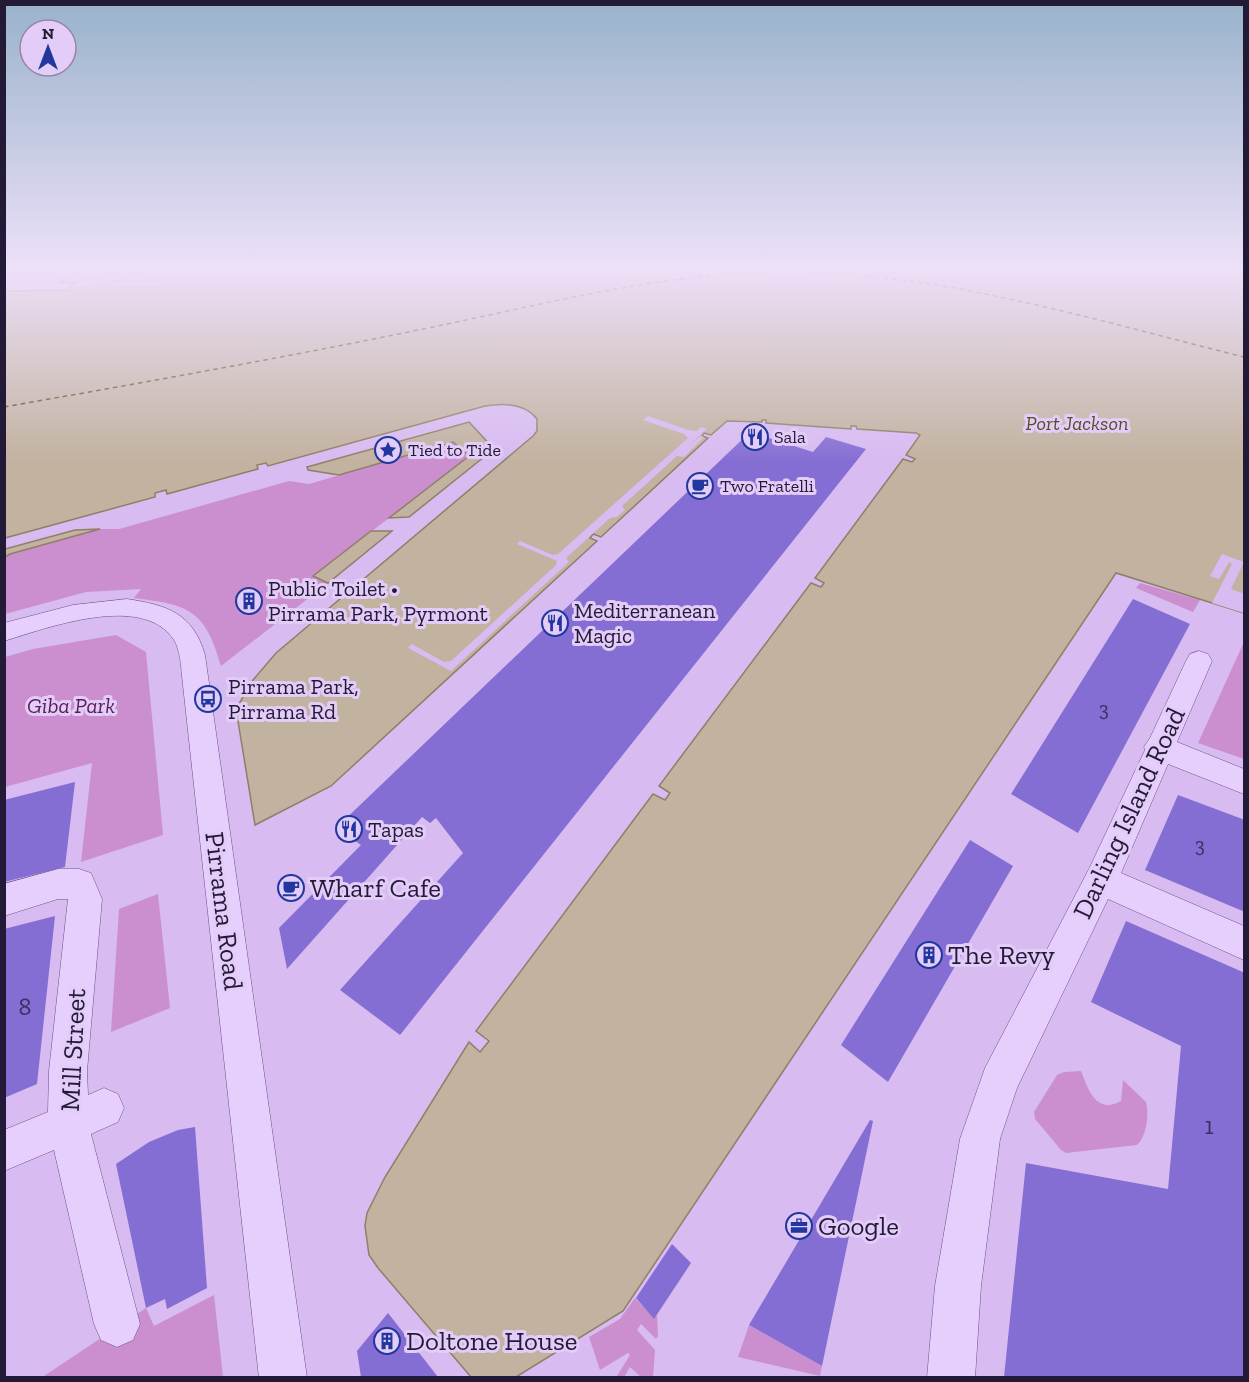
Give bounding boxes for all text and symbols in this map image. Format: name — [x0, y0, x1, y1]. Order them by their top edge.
north arrow — [18, 18, 78, 78]
text: N — [42, 24, 54, 43]
water label: Port Jackson — [1026, 411, 1128, 435]
restaurant icon: Sala — [740, 422, 770, 452]
place label: Sala — [774, 426, 806, 448]
place icon: Tied to Tide — [373, 435, 403, 465]
place label: Tied to Tide — [408, 439, 501, 461]
cafe icon: Two Fratelli — [685, 471, 715, 501]
place label: Two Fratelli — [720, 475, 814, 497]
place label: Public Toilet • Pirrama Park, Pyrmont — [268, 575, 489, 627]
building icon: Public Toilet • Pirrama Park, Pyrmont — [234, 586, 264, 616]
place label: Mediterranean Magic — [574, 597, 716, 649]
restaurant icon: Mediterranean Magic — [540, 608, 570, 638]
place label: Pirrama Park, Pirrama Rd — [228, 673, 359, 725]
bus stop icon: Pirrama Park, Pirrama Rd — [193, 684, 223, 714]
park label: Giba Park — [27, 692, 115, 719]
house number: 3 — [1099, 697, 1109, 721]
street label: Darling Island Road — [1066, 702, 1192, 924]
restaurant icon: Tapas — [334, 814, 364, 844]
place label: Tapas — [368, 816, 424, 843]
street label: Pirrama Road — [198, 830, 250, 992]
house number: 3 — [1195, 833, 1205, 857]
place label: Wharf Cafe — [310, 872, 441, 904]
cafe icon: Wharf Cafe — [276, 873, 306, 903]
place label: The Revy — [948, 939, 1055, 971]
building icon: The Revy — [914, 940, 944, 970]
street label: Mill Street — [54, 988, 92, 1112]
house number: 8 — [19, 992, 31, 1021]
house number: 1 — [1204, 1111, 1214, 1140]
place label: Google — [818, 1210, 899, 1242]
office icon: Google — [784, 1211, 814, 1241]
place label: Doltone House — [406, 1325, 578, 1357]
building icon: Doltone House — [372, 1326, 402, 1356]

